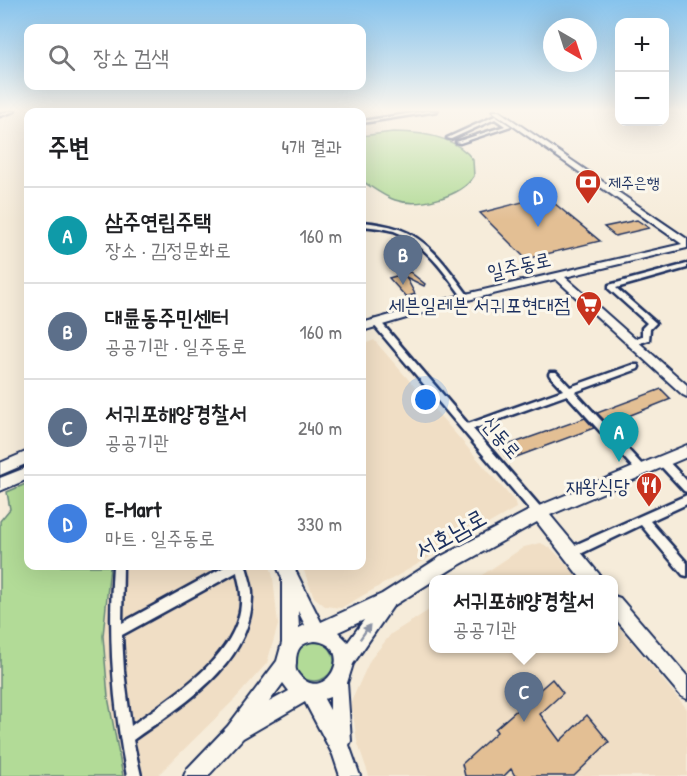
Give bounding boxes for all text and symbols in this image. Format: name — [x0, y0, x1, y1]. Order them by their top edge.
north arrow — [543, 18, 597, 72]
map controls — [615, 18, 669, 126]
button: + — [615, 18, 669, 72]
search box — [24, 24, 366, 90]
icon: search — [45, 41, 78, 74]
text: 장소 검색 — [93, 42, 169, 72]
button: − — [615, 72, 669, 126]
text: 주변 — [48, 129, 90, 164]
text: 4개 결과 — [282, 133, 342, 160]
bank icon: 제주은행 — [573, 167, 603, 205]
place label: 제주은행 — [608, 171, 660, 193]
pin: D — [518, 178, 558, 227]
text: 삼주연립주택 — [105, 206, 211, 236]
text: A — [63, 222, 72, 249]
text: 160 m — [300, 222, 342, 249]
text: 장소 · 김정문화로 — [105, 236, 231, 263]
pin: B — [384, 236, 422, 285]
street label: 일주동로 — [485, 245, 553, 285]
supermarket icon: 세븐일레븐 서귀포현대점 — [574, 289, 604, 327]
place label: 세븐일레븐 서귀포현대점 — [388, 291, 570, 318]
text: 대륜동주민센터 — [105, 302, 229, 332]
text: B — [62, 318, 73, 345]
text: 160 m — [300, 318, 342, 345]
text: 공공기관 · 일주동로 — [105, 332, 247, 359]
your location — [411, 385, 440, 414]
text: 서귀포해양경찰서 — [105, 398, 247, 428]
street label: 신동로 — [476, 410, 528, 464]
pin: A — [600, 412, 638, 462]
text: C — [62, 414, 73, 441]
text: 240 m — [298, 414, 342, 441]
text: 공공기관 — [105, 428, 169, 455]
restaurant icon: 재왕식당 — [634, 470, 664, 508]
place label: 재왕식당 — [566, 472, 630, 499]
text: E-Mart — [105, 494, 161, 524]
street label: 서호남로 — [408, 500, 492, 566]
text: D — [63, 510, 72, 537]
text: 330 m — [297, 510, 342, 537]
text: 마트 · 일주동로 — [105, 524, 215, 551]
popup — [429, 575, 618, 653]
text: 서귀포해양경찰서 — [453, 585, 594, 615]
text: 공공기관 — [453, 615, 517, 642]
one-way arrow — [359, 625, 371, 641]
pin: C — [504, 672, 544, 722]

